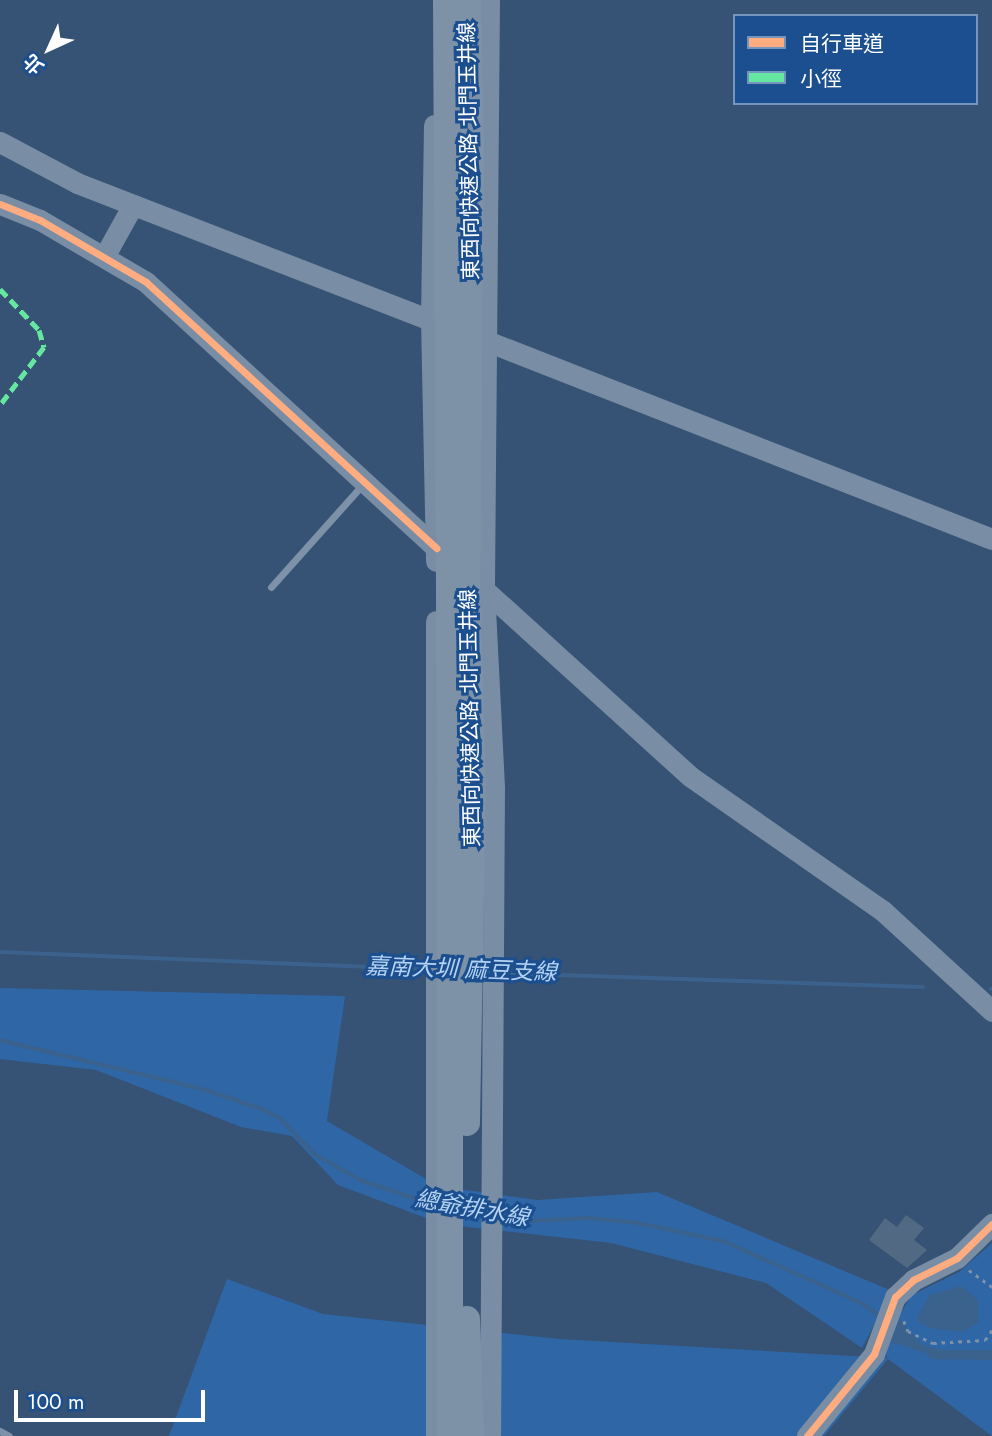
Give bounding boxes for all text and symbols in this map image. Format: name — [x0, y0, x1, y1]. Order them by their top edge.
north arrow — [14, 14, 84, 84]
legend — [733, 14, 978, 105]
street label: 東西向快速公路 北門玉井線 — [454, 22, 484, 280]
text: 自行車道 — [800, 29, 884, 59]
text: 北 — [18, 48, 50, 80]
text: 小徑 — [800, 64, 842, 94]
street label: 東西向快速公路 北門玉井線 — [455, 589, 485, 847]
water label: 嘉南大圳 麻豆支線 — [365, 952, 557, 986]
water label: 總爺排水線 — [413, 1184, 531, 1232]
scale bar — [18, 1376, 208, 1420]
text: 100 m — [27, 1387, 84, 1417]

